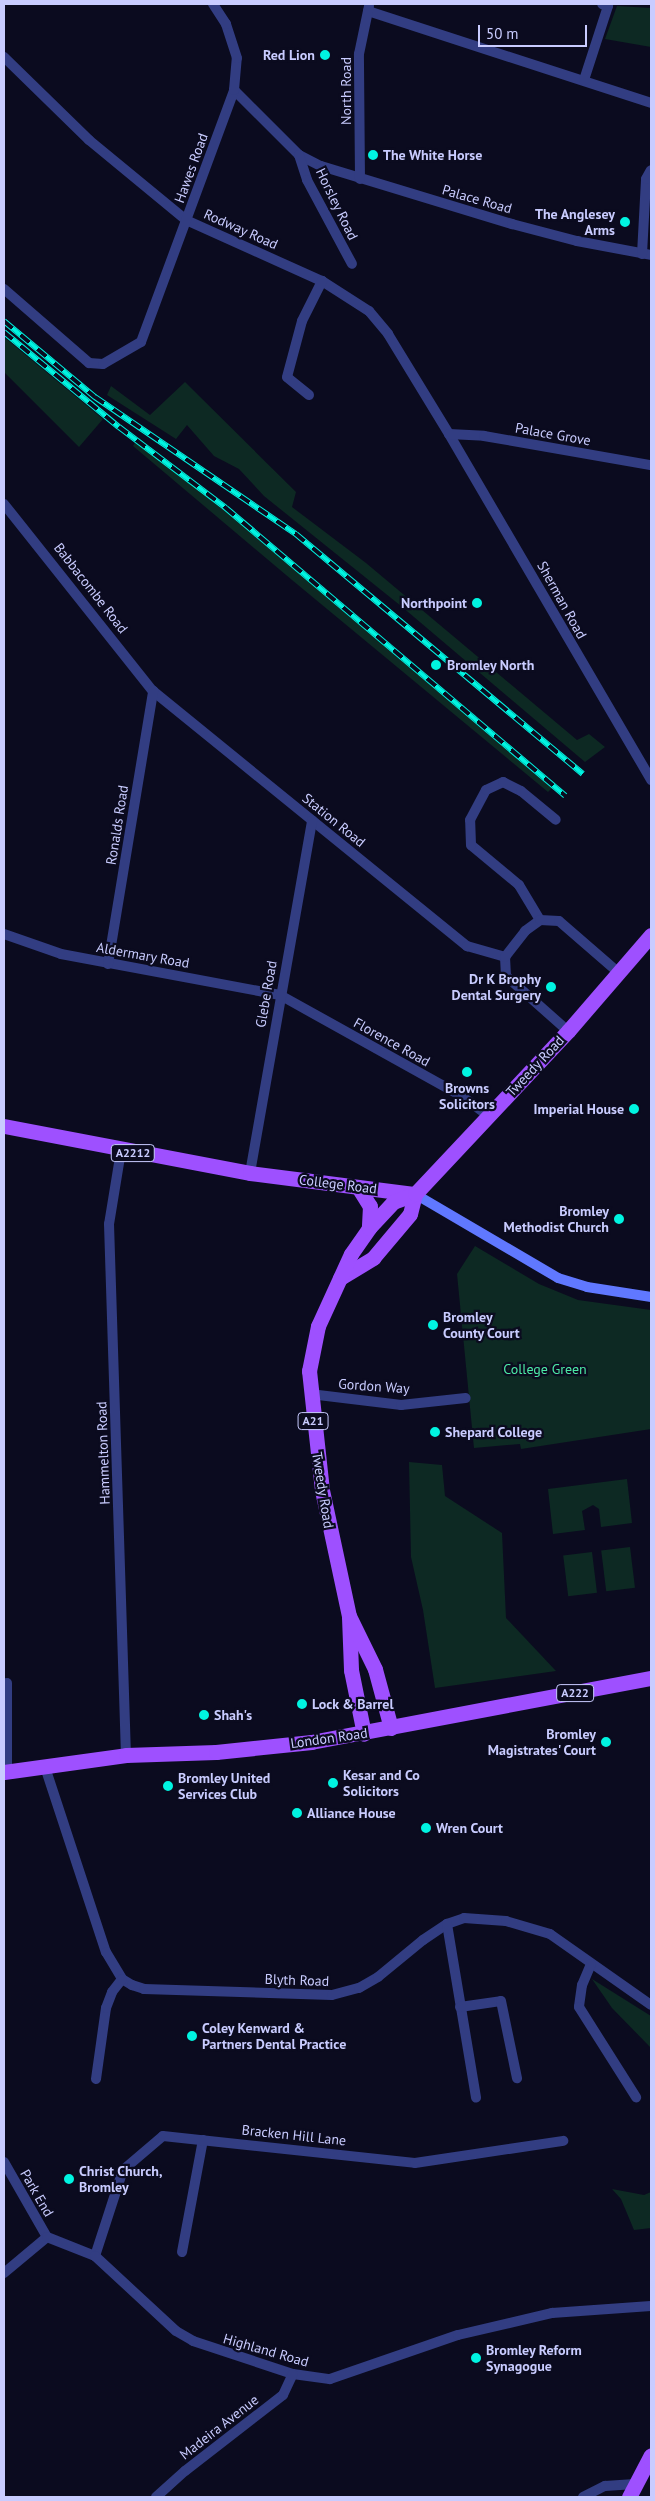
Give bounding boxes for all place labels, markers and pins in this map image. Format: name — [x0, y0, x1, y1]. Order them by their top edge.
place label: Red Lion — [263, 47, 315, 63]
marker: Red Lion — [319, 49, 331, 61]
place label: The White Horse — [383, 147, 483, 163]
marker: The White Horse — [367, 149, 379, 161]
place label: The Anglesey Arms — [534, 206, 615, 238]
marker: The Anglesey Arms — [619, 216, 631, 228]
place label: Northpoint — [401, 595, 467, 611]
marker: Northpoint — [471, 597, 483, 609]
place label: Bromley North — [447, 657, 535, 673]
marker: Bromley North — [429, 658, 443, 672]
place label: Dr K Brophy Dental Surgery — [452, 971, 541, 1004]
marker: Dr K Brophy Dental Surgery — [545, 981, 557, 993]
marker: Browns Solicitors — [461, 1066, 473, 1078]
place label: Browns Solicitors — [439, 1080, 495, 1112]
place label: Imperial House — [534, 1101, 624, 1117]
marker: Imperial House — [628, 1103, 640, 1115]
place label: Bromley Methodist Church — [503, 1203, 609, 1236]
marker: Bromley Methodist Church — [613, 1213, 625, 1225]
place label: Bromley County Court — [443, 1309, 520, 1341]
marker: Bromley County Court — [427, 1319, 439, 1331]
place label: Shepard College — [445, 1424, 542, 1440]
marker: Shepard College — [429, 1426, 441, 1438]
place label: Lock & Barrel — [312, 1696, 394, 1712]
marker: Lock & Barrel — [296, 1698, 308, 1710]
place label: Shah's — [214, 1707, 252, 1723]
marker: Shah's — [198, 1709, 210, 1721]
place label: Bromley Magistrates' Court — [486, 1726, 596, 1758]
marker: Bromley Magistrates' Court — [600, 1736, 612, 1748]
place label: Kesar and Co Solicitors — [343, 1767, 420, 1800]
place label: Bromley United Services Club — [178, 1770, 271, 1802]
marker: Kesar and Co Solicitors — [327, 1777, 339, 1789]
marker: Bromley United Services Club — [162, 1780, 174, 1792]
place label: Alliance House — [307, 1805, 396, 1821]
marker: Alliance House — [291, 1807, 303, 1819]
place label: Wren Court — [436, 1820, 503, 1836]
marker: Wren Court — [420, 1822, 432, 1834]
place label: Coley Kenward & Partners Dental Practice — [202, 2020, 346, 2052]
marker: Coley Kenward & Partners Dental Practice — [186, 2030, 198, 2042]
place label: Christ Church, Bromley — [79, 2163, 163, 2196]
marker: Christ Church, Bromley — [63, 2173, 75, 2185]
place label: Bromley Reform Synagogue — [486, 2342, 582, 2374]
marker: Bromley Reform Synagogue — [470, 2352, 482, 2364]

